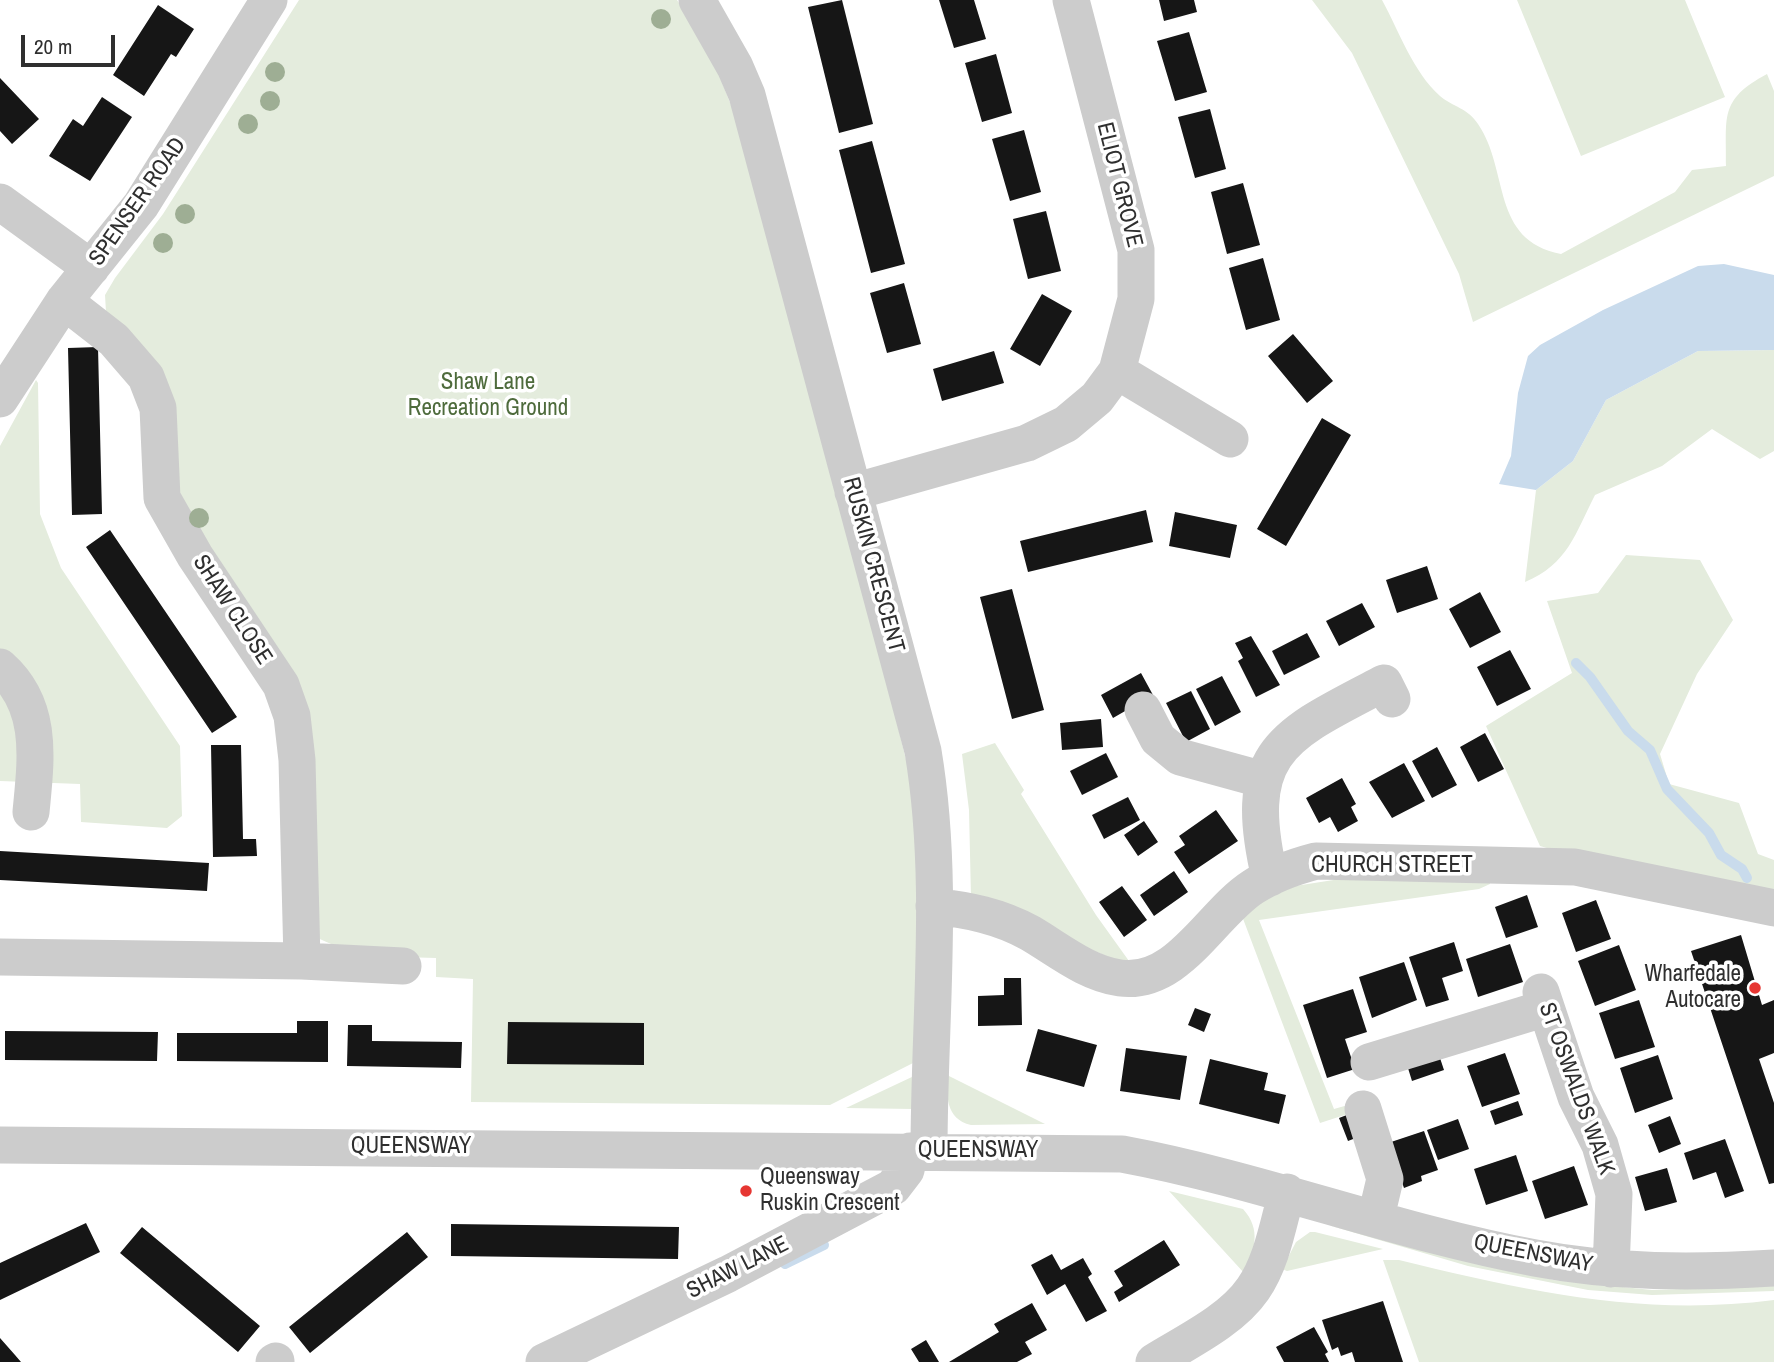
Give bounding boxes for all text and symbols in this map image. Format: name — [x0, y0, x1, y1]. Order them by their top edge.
scale bar — [24, 21, 119, 65]
text: 20 m — [34, 32, 72, 61]
street label: ELIOT GROVE — [1090, 120, 1148, 250]
street label: SPENSER ROAD — [84, 133, 192, 271]
park label: Shaw Lane Recreation Ground — [408, 369, 568, 423]
street label: RUSKIN CRESCENT — [836, 474, 910, 656]
street label: SHAW CLOSE — [186, 550, 278, 670]
street label: CHURCH STREET — [1311, 852, 1473, 880]
place label: Wharfedale Autocare — [1645, 961, 1741, 1015]
marker: Wharfedale Autocare — [1747, 980, 1763, 996]
street label: ST OSWALDS WALK — [1532, 999, 1620, 1179]
street label: QUEENSWAY — [351, 1133, 471, 1161]
street label: QUEENSWAY — [918, 1137, 1038, 1165]
place label: Queensway Ruskin Crescent — [760, 1164, 899, 1218]
marker: Queensway Ruskin Crescent — [738, 1183, 754, 1199]
street label: QUEENSWAY — [1471, 1229, 1595, 1279]
street label: SHAW LANE — [683, 1231, 793, 1305]

